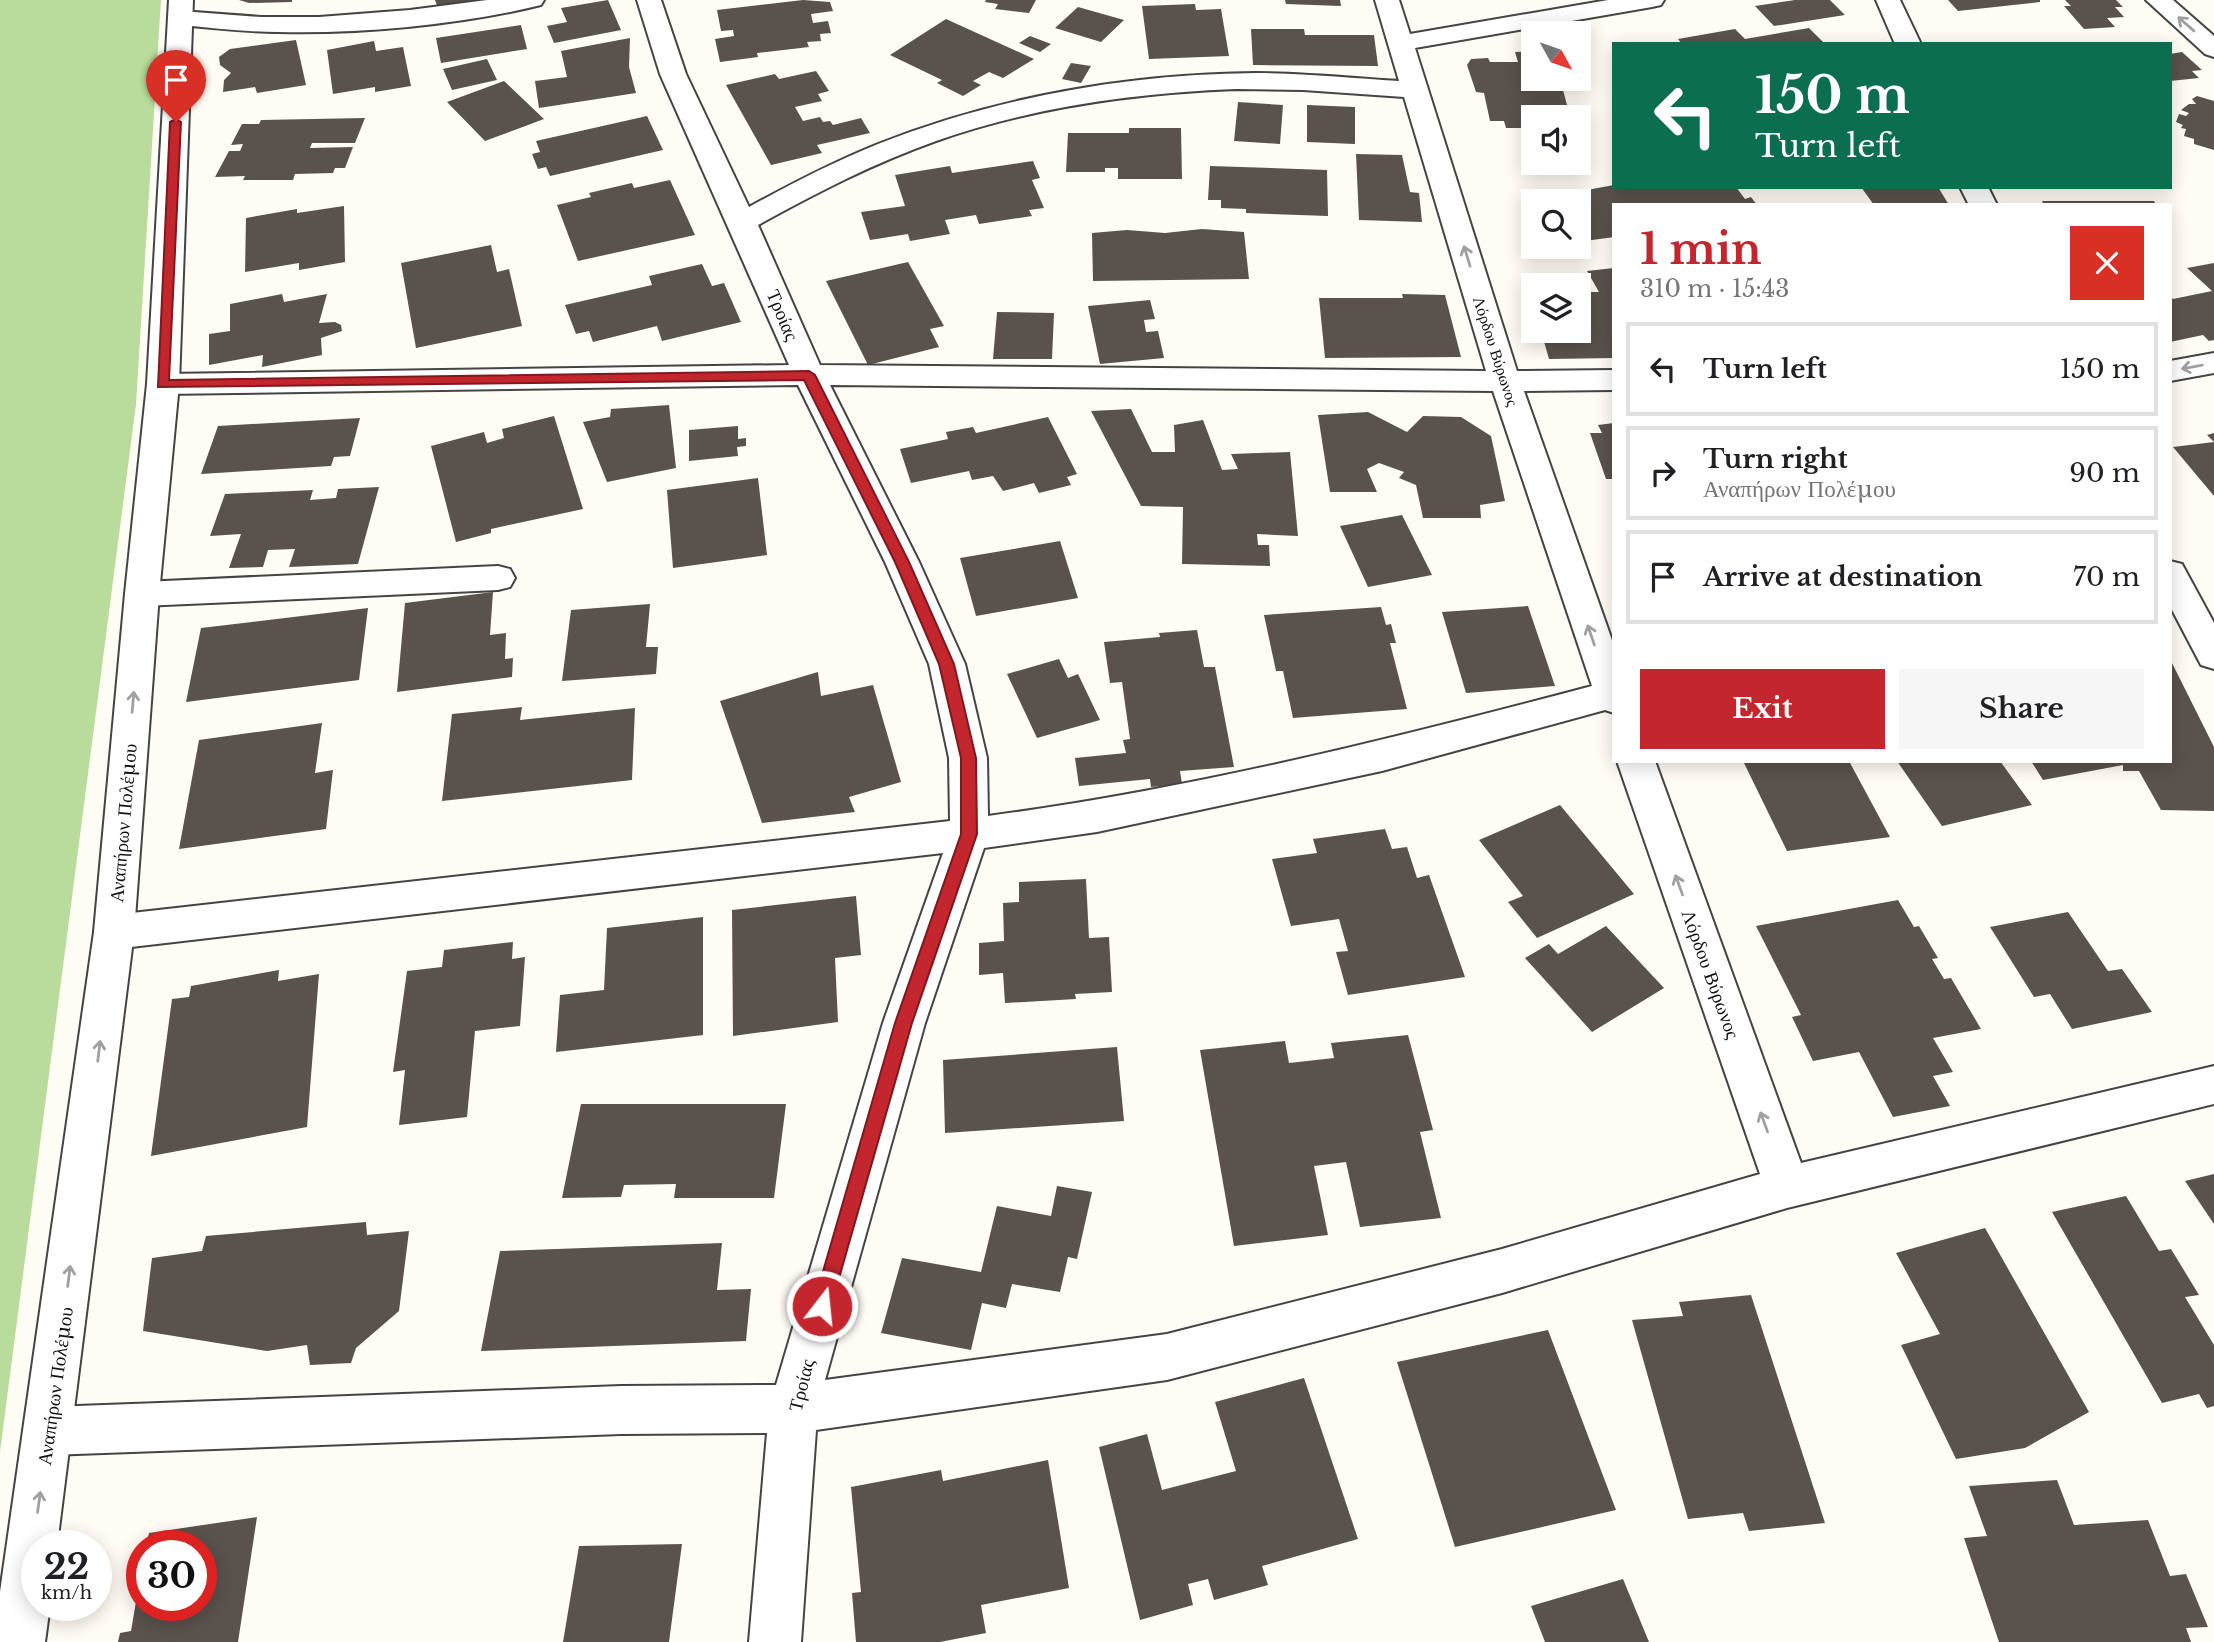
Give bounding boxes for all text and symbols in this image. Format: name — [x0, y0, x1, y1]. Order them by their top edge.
one-way arrow — [2177, 16, 2195, 32]
north arrow — [1521, 21, 1591, 91]
map controls — [1521, 21, 1591, 343]
pin — [146, 50, 206, 122]
icon: arrive — [157, 61, 195, 99]
text: 150 m — [1755, 65, 1910, 126]
icon: left — [1640, 70, 1731, 161]
button: sound — [1521, 105, 1591, 175]
text: Turn left — [1755, 126, 1901, 166]
button: search — [1521, 189, 1591, 259]
text: 1 min — [1640, 223, 1762, 275]
button: close — [2070, 226, 2144, 300]
one-way arrow — [1459, 245, 1472, 267]
button: layers — [1521, 273, 1591, 343]
text: 310 m · 15:43 — [1640, 275, 1789, 303]
street label: Τροίας — [762, 286, 804, 345]
street label: Λόρδου Βύρωνος — [1469, 294, 1523, 409]
icon: left — [1644, 350, 1682, 388]
text: Turn left — [1703, 353, 1827, 385]
text: 150 m — [2060, 353, 2140, 385]
one-way arrow — [2181, 361, 2204, 374]
text: Turn right — [1703, 443, 1848, 475]
icon: right — [1644, 454, 1682, 492]
text: 90 m — [2069, 457, 2140, 489]
text: Αναπήρων Πολέμου — [1703, 475, 1896, 503]
icon: arrive — [1644, 558, 1682, 596]
text: Arrive at destination — [1703, 561, 1983, 593]
text: 70 m — [2073, 561, 2140, 593]
one-way arrow — [1584, 624, 1597, 646]
button: Exit — [1640, 669, 1885, 749]
button: Share — [1899, 669, 2144, 749]
one-way arrow — [127, 692, 140, 714]
street label: Αναπήρων Πολέμου — [105, 743, 142, 903]
one-way arrow — [1672, 875, 1685, 896]
street label: Λόρδου Βύρωνος — [1677, 906, 1745, 1042]
one-way arrow — [92, 1040, 105, 1062]
one-way arrow — [1757, 1112, 1769, 1134]
one-way arrow — [63, 1265, 76, 1288]
position arrow — [785, 1269, 859, 1343]
street label: Αναπήρων Πολέμου — [33, 1306, 78, 1467]
street label: Τροίας — [784, 1356, 819, 1414]
one-way arrow — [33, 1491, 46, 1514]
speed limit sign: 30 — [126, 1530, 217, 1621]
text: 22 — [44, 1545, 89, 1588]
text: km/h — [41, 1582, 92, 1604]

